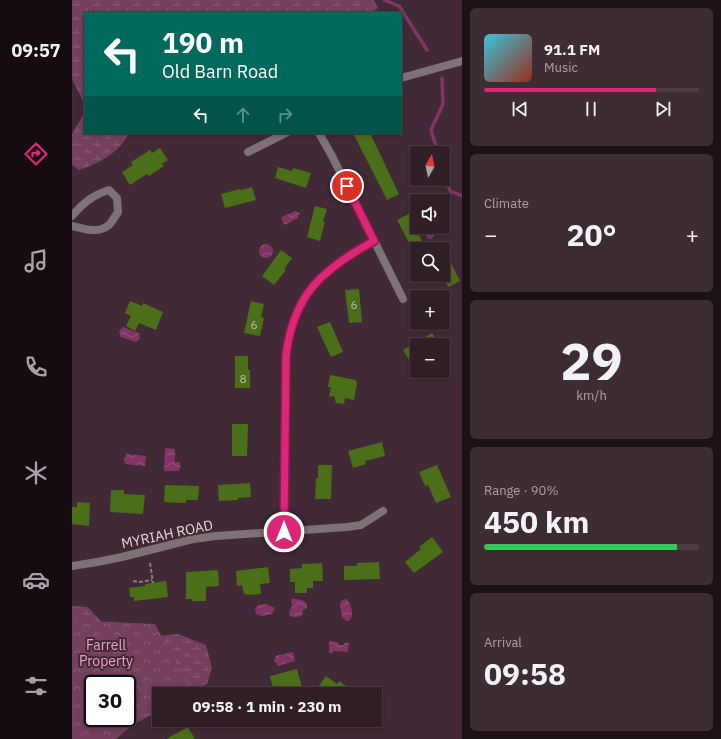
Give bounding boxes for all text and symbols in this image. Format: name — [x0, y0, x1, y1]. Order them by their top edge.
text: 190 m — [162, 24, 244, 61]
icon: left — [96, 28, 148, 80]
text: 09:57 — [11, 39, 61, 62]
text: 91.1 FM — [544, 40, 600, 59]
text: Music — [544, 59, 578, 76]
text: Old Barn Road — [162, 60, 278, 83]
icon: previous — [509, 98, 531, 120]
icon: pause — [580, 98, 602, 120]
icon: next — [652, 98, 674, 120]
icon: left — [190, 104, 212, 126]
icon: ahead — [232, 104, 254, 126]
icon: right — [274, 104, 296, 126]
icon: directions — [22, 140, 50, 168]
north arrow — [410, 146, 450, 186]
map controls — [410, 146, 450, 378]
pin — [330, 169, 364, 203]
icon: arrive — [336, 175, 358, 197]
button: sound — [410, 194, 450, 234]
text: Climate — [484, 195, 529, 212]
text: 20° — [566, 215, 617, 254]
text: − — [484, 220, 497, 249]
text: + — [686, 220, 699, 249]
button: search — [410, 242, 450, 282]
icon: music — [22, 247, 50, 275]
button: + — [410, 290, 450, 330]
house number: 6 — [350, 297, 358, 312]
house number: 6 — [250, 317, 258, 332]
text: 29 — [560, 327, 623, 394]
button: − — [410, 338, 450, 378]
icon: phone — [22, 353, 50, 381]
house number: 8 — [239, 371, 247, 386]
text: km/h — [576, 387, 607, 404]
icon: climate — [22, 459, 50, 487]
text: Range · 90% — [484, 482, 558, 499]
text: 450 km — [484, 502, 589, 541]
position arrow — [263, 511, 305, 553]
street label: MYRIAH ROAD — [119, 515, 215, 553]
icon: car — [22, 566, 50, 594]
text: Arrival — [484, 634, 522, 651]
park label: Farrell Property — [79, 636, 133, 670]
text: 09:58 — [484, 654, 566, 693]
icon: filters — [22, 672, 50, 700]
speed limit sign: 30 — [84, 675, 136, 727]
text: 09:58 · 1 min · 230 m — [193, 697, 341, 716]

